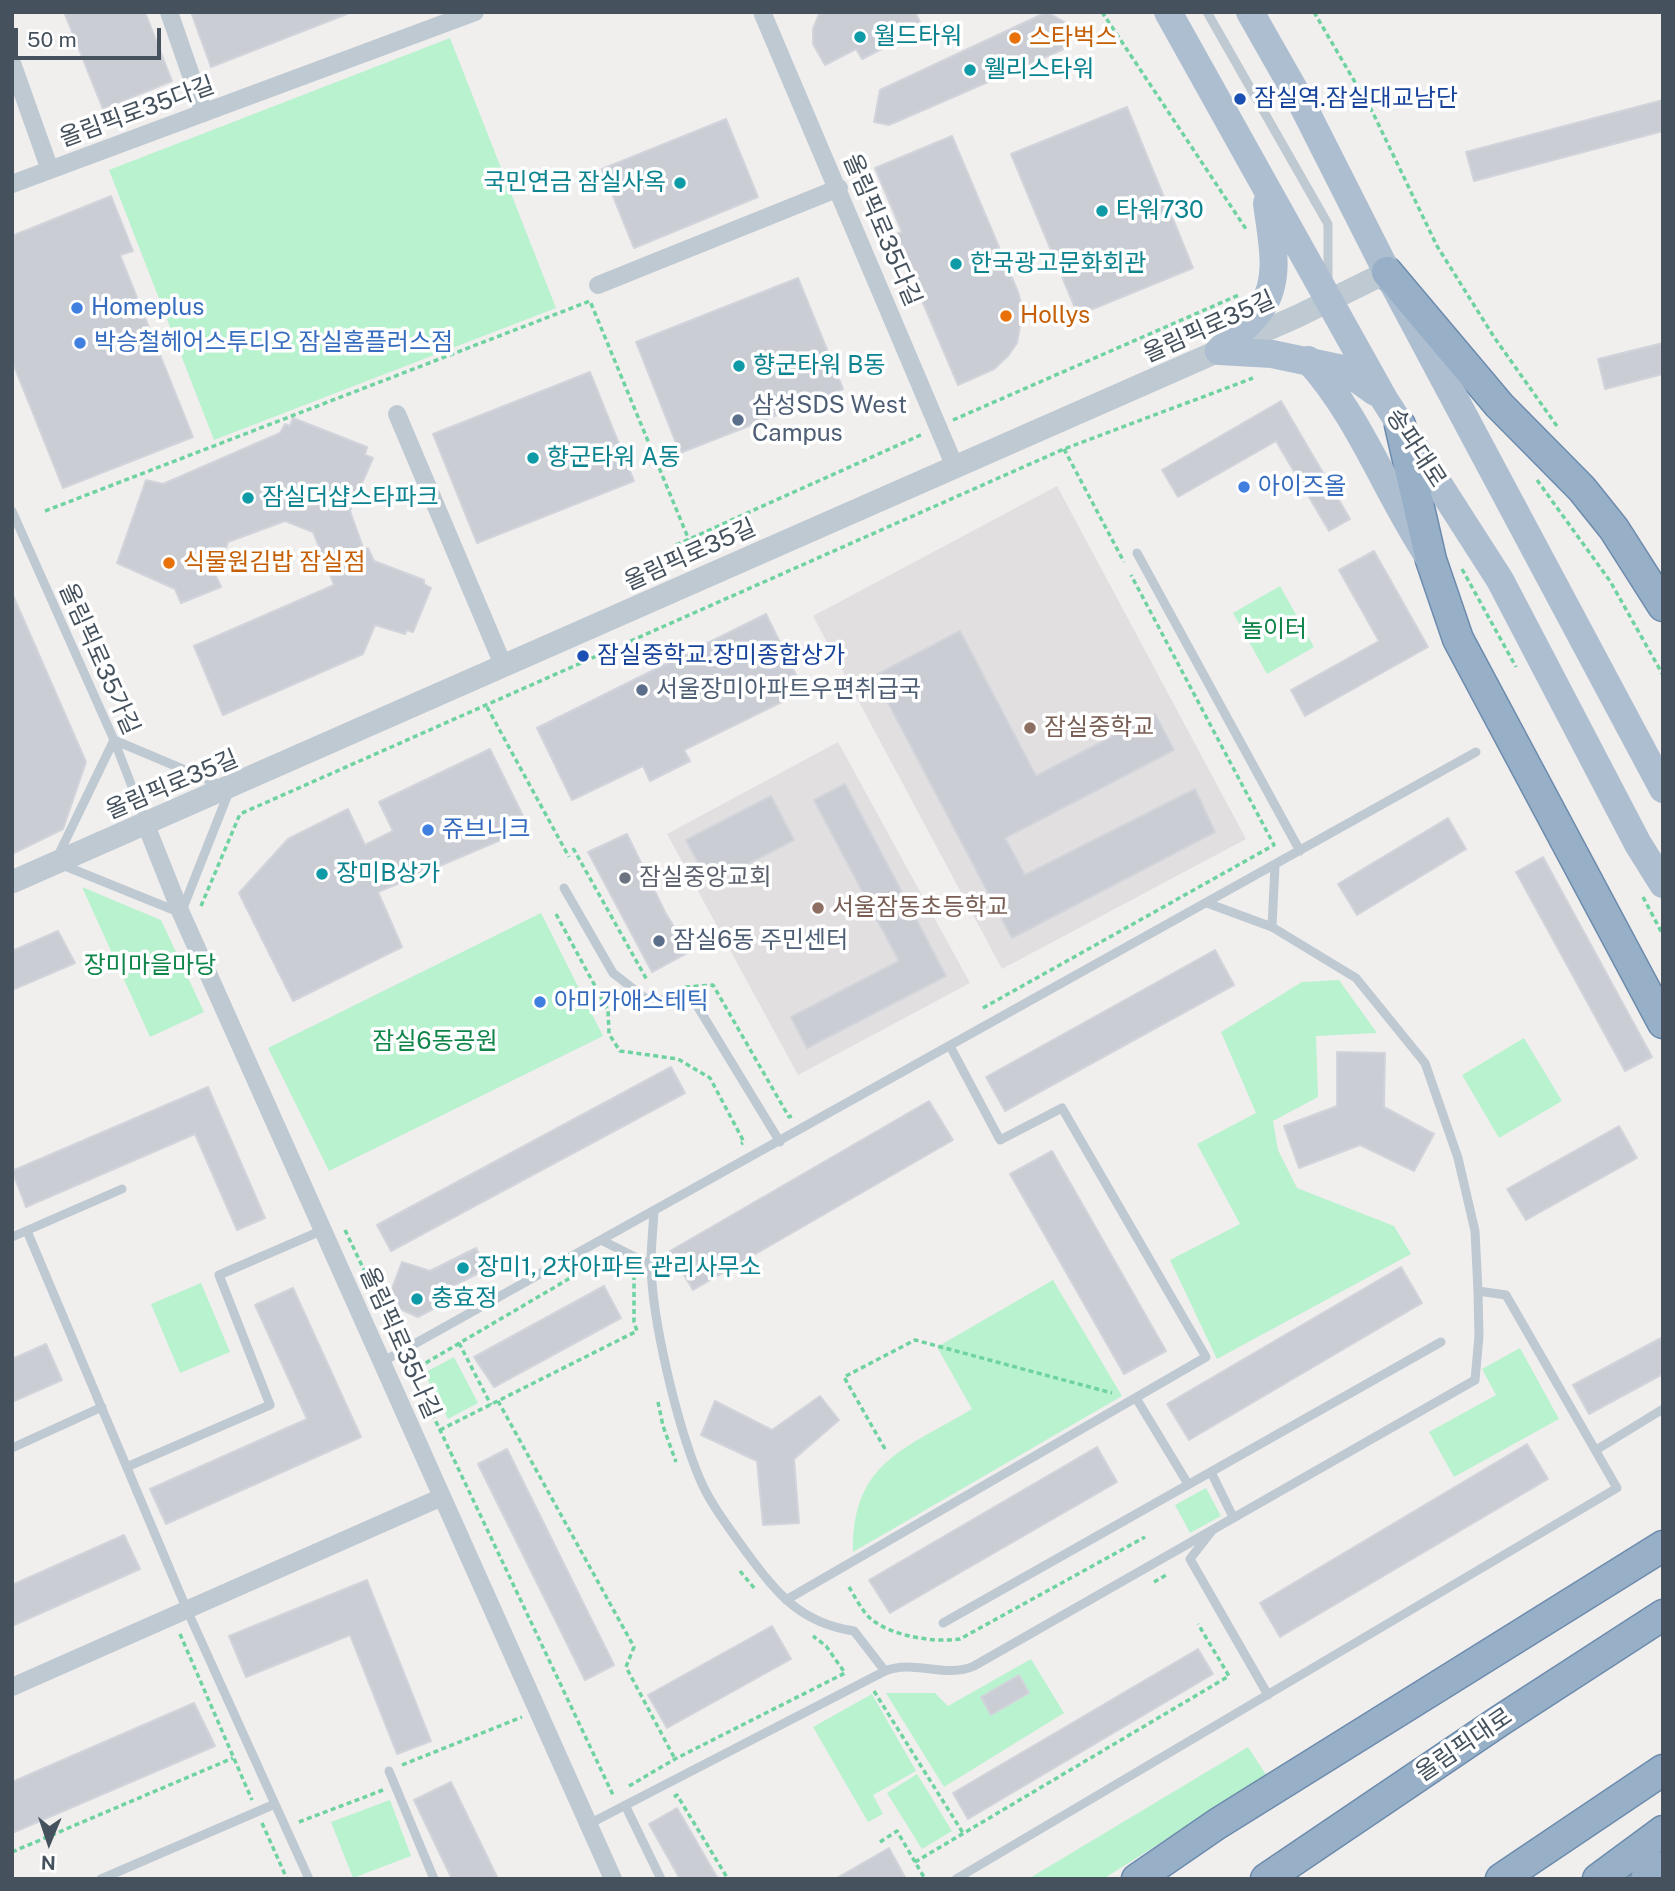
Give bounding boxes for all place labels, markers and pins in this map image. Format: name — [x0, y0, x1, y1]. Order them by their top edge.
place label: 월드타워 — [874, 23, 962, 51]
place label: 스타벅스 — [1029, 24, 1117, 52]
marker: 월드타워 — [852, 29, 868, 45]
marker: 스타벅스 — [1007, 30, 1023, 46]
place label: 웰리스타워 — [984, 56, 1094, 84]
marker: 웰리스타워 — [962, 62, 978, 78]
place label: 잠실역.잠실대교남단 — [1254, 85, 1458, 113]
marker: 잠실역.잠실대교남단 — [1232, 91, 1248, 107]
place label: 국민연금 잠실사옥 — [484, 169, 666, 197]
marker: 국민연금 잠실사옥 — [672, 175, 688, 191]
place label: 타워730 — [1116, 197, 1204, 225]
marker: 타워730 — [1094, 203, 1110, 219]
place label: 한국광고문화회관 — [970, 250, 1147, 278]
marker: 한국광고문화회관 — [948, 256, 964, 272]
place label: Homeplus — [91, 294, 204, 322]
marker: Homeplus — [69, 300, 85, 316]
place label: Hollys — [1020, 302, 1090, 330]
marker: Hollys — [998, 308, 1014, 324]
place label: 박승철헤어스투디오 잠실홈플러스점 — [94, 329, 453, 357]
marker: 박승철헤어스투디오 잠실홈플러스점 — [72, 335, 88, 351]
place label: 향군타워 B동 — [753, 352, 885, 380]
marker: 향군타워 B동 — [731, 358, 747, 374]
place label: 삼성SDS West Campus — [752, 392, 907, 448]
marker: 삼성SDS West Campus — [730, 412, 746, 428]
place label: 향군타워 A동 — [547, 444, 680, 472]
marker: 향군타워 A동 — [525, 450, 541, 466]
place label: 아이즈올 — [1258, 473, 1346, 501]
marker: 아이즈올 — [1236, 479, 1252, 495]
place label: 잠실더샵스타파크 — [262, 484, 439, 512]
marker: 잠실더샵스타파크 — [240, 490, 256, 506]
place label: 식물원김밥 잠실점 — [183, 549, 365, 577]
marker: 식물원김밥 잠실점 — [161, 555, 177, 571]
place label: 잠실중학교.장미종합상가 — [597, 642, 845, 670]
marker: 잠실중학교.장미종합상가 — [575, 648, 591, 664]
place label: 서울장미아파트우편취급국 — [656, 676, 921, 704]
marker: 서울장미아파트우편취급국 — [634, 682, 650, 698]
place label: 잠실중학교 — [1044, 714, 1154, 742]
marker: 잠실중학교 — [1022, 720, 1038, 736]
place label: 쥬브니크 — [442, 816, 530, 844]
marker: 쥬브니크 — [420, 822, 436, 838]
place label: 장미B상가 — [336, 860, 440, 888]
place label: 잠실중앙교회 — [639, 864, 771, 892]
marker: 장미B상가 — [314, 866, 330, 882]
marker: 잠실중앙교회 — [617, 870, 633, 886]
place label: 서울잠동초등학교 — [832, 894, 1009, 922]
marker: 서울잠동초등학교 — [810, 900, 826, 916]
place label: 잠실6동 주민센터 — [673, 927, 848, 955]
marker: 잠실6동 주민센터 — [651, 933, 667, 949]
place label: 아미가애스테틱 — [554, 988, 709, 1016]
marker: 아미가애스테틱 — [532, 994, 548, 1010]
place label: 장미1, 2차아파트 관리사무소 — [477, 1254, 761, 1282]
marker: 장미1, 2차아파트 관리사무소 — [455, 1260, 471, 1276]
place label: 충효정 — [431, 1285, 497, 1313]
marker: 충효정 — [409, 1291, 425, 1307]

